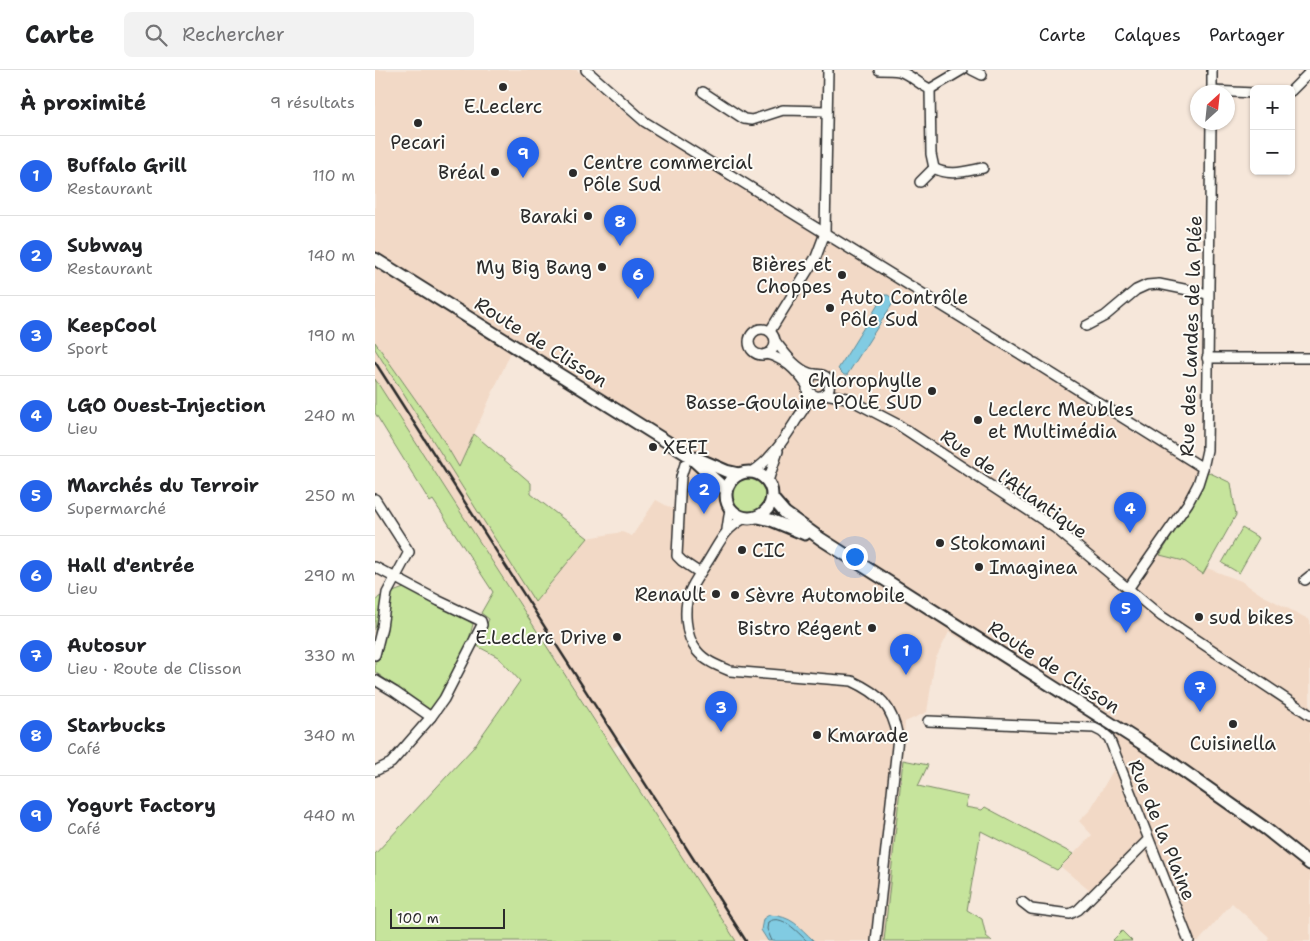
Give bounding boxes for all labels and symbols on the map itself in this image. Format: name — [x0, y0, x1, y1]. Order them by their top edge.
marker: E.Leclerc — [497, 81, 509, 93]
north arrow — [1190, 85, 1235, 130]
place label: E.Leclerc — [464, 94, 542, 119]
marker: Pecari — [412, 117, 424, 129]
place label: Pecari — [390, 130, 446, 155]
pin: 9 — [507, 137, 539, 178]
place label: Centre commercial Pôle Sud — [583, 150, 753, 197]
place label: Bréal — [438, 160, 485, 185]
marker: Bréal — [489, 166, 501, 178]
marker: Centre commercial Pôle Sud — [567, 167, 579, 179]
place label: Baraki — [520, 204, 578, 229]
pin: 8 — [604, 205, 636, 246]
marker: Baraki — [582, 210, 594, 222]
street label: Rue des Landes de la Plée — [1174, 215, 1208, 457]
place label: Bières et Choppes — [752, 252, 832, 299]
place label: My Big Bang — [476, 255, 592, 280]
pin: 6 — [622, 258, 654, 299]
marker: My Big Bang — [596, 261, 608, 273]
marker: Bières et Choppes — [836, 269, 848, 281]
place label: Auto Contrôle Pôle Sud — [840, 285, 968, 332]
street label: Route de Clisson — [470, 291, 612, 393]
marker: Auto Contrôle Pôle Sud — [824, 302, 836, 314]
place label: Chlorophylle Basse-Goulaine POLE SUD — [686, 368, 922, 415]
marker: Chlorophylle Basse-Goulaine POLE SUD — [926, 385, 938, 397]
place label: Leclerc Meubles et Multimédia — [988, 397, 1134, 444]
marker: Leclerc Meubles et Multimédia — [972, 414, 984, 426]
street label: Rue de l'Atlantique — [935, 424, 1093, 544]
place label: XEFI — [663, 435, 708, 460]
marker: XEFI — [647, 441, 659, 453]
pin: 2 — [688, 473, 720, 514]
pin: 4 — [1114, 492, 1146, 533]
place label: Stokomani — [950, 531, 1046, 556]
marker: Stokomani — [934, 537, 946, 549]
place label: CIC — [752, 538, 785, 563]
marker: CIC — [736, 544, 748, 556]
your location — [842, 544, 868, 570]
place label: Imaginea — [989, 555, 1078, 580]
marker: Imaginea — [973, 561, 985, 573]
place label: Renault — [635, 582, 706, 607]
place label: Sèvre Automobile — [745, 583, 905, 608]
marker: Renault — [710, 588, 722, 600]
marker: Sèvre Automobile — [729, 589, 741, 601]
pin: 5 — [1110, 592, 1142, 633]
place label: sud bikes — [1209, 605, 1294, 630]
marker: sud bikes — [1193, 611, 1205, 623]
street label: Route de Clisson — [983, 615, 1125, 719]
place label: Bistro Régent — [738, 616, 862, 641]
marker: Bistro Régent — [866, 622, 878, 634]
place label: E.Leclerc Drive — [475, 625, 607, 650]
marker: E.Leclerc Drive — [611, 631, 623, 643]
pin: 1 — [890, 634, 922, 675]
pin: 7 — [1184, 671, 1216, 712]
pin: 3 — [705, 691, 737, 732]
marker: Cuisinella — [1227, 718, 1239, 730]
place label: Kmarade — [827, 723, 909, 748]
marker: Kmarade — [811, 729, 823, 741]
place label: Cuisinella — [1190, 731, 1276, 756]
street label: Rue de la Plaine — [1122, 756, 1202, 904]
scale bar — [390, 906, 505, 929]

